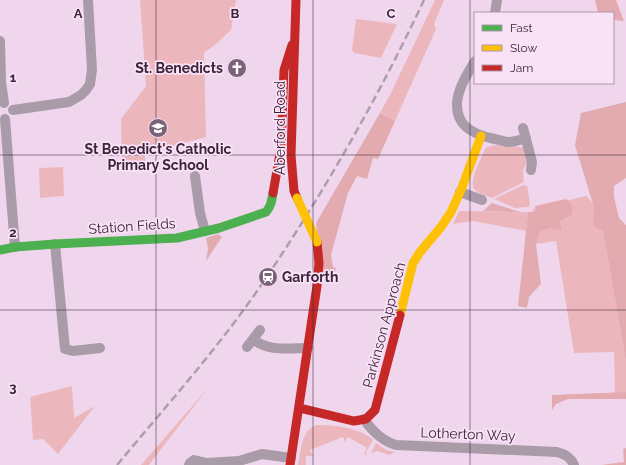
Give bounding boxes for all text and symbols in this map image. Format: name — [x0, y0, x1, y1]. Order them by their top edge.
text: A — [74, 6, 83, 21]
text: B — [231, 6, 240, 21]
text: C — [387, 6, 396, 21]
legend — [474, 12, 614, 84]
text: Fast — [510, 21, 533, 35]
text: Slow — [510, 41, 537, 55]
church icon: St. Benedicts — [226, 57, 248, 79]
place label: St. Benedicts — [135, 60, 223, 76]
text: Jam — [510, 61, 533, 75]
text: 1 — [10, 70, 17, 85]
street label: Aberford Road — [272, 81, 288, 175]
school or university icon: St Benedict's Catholic Primary School — [147, 117, 169, 139]
place label: St Benedict's Catholic Primary School — [85, 141, 232, 173]
street label: Station Fields — [88, 215, 176, 237]
text: 2 — [9, 225, 17, 240]
street label: Parkinson Approach — [360, 260, 408, 390]
station icon: Garforth — [257, 266, 279, 288]
place label: Garforth — [282, 269, 338, 285]
text: 3 — [9, 380, 17, 395]
street label: Lotherton Way — [420, 424, 516, 444]

